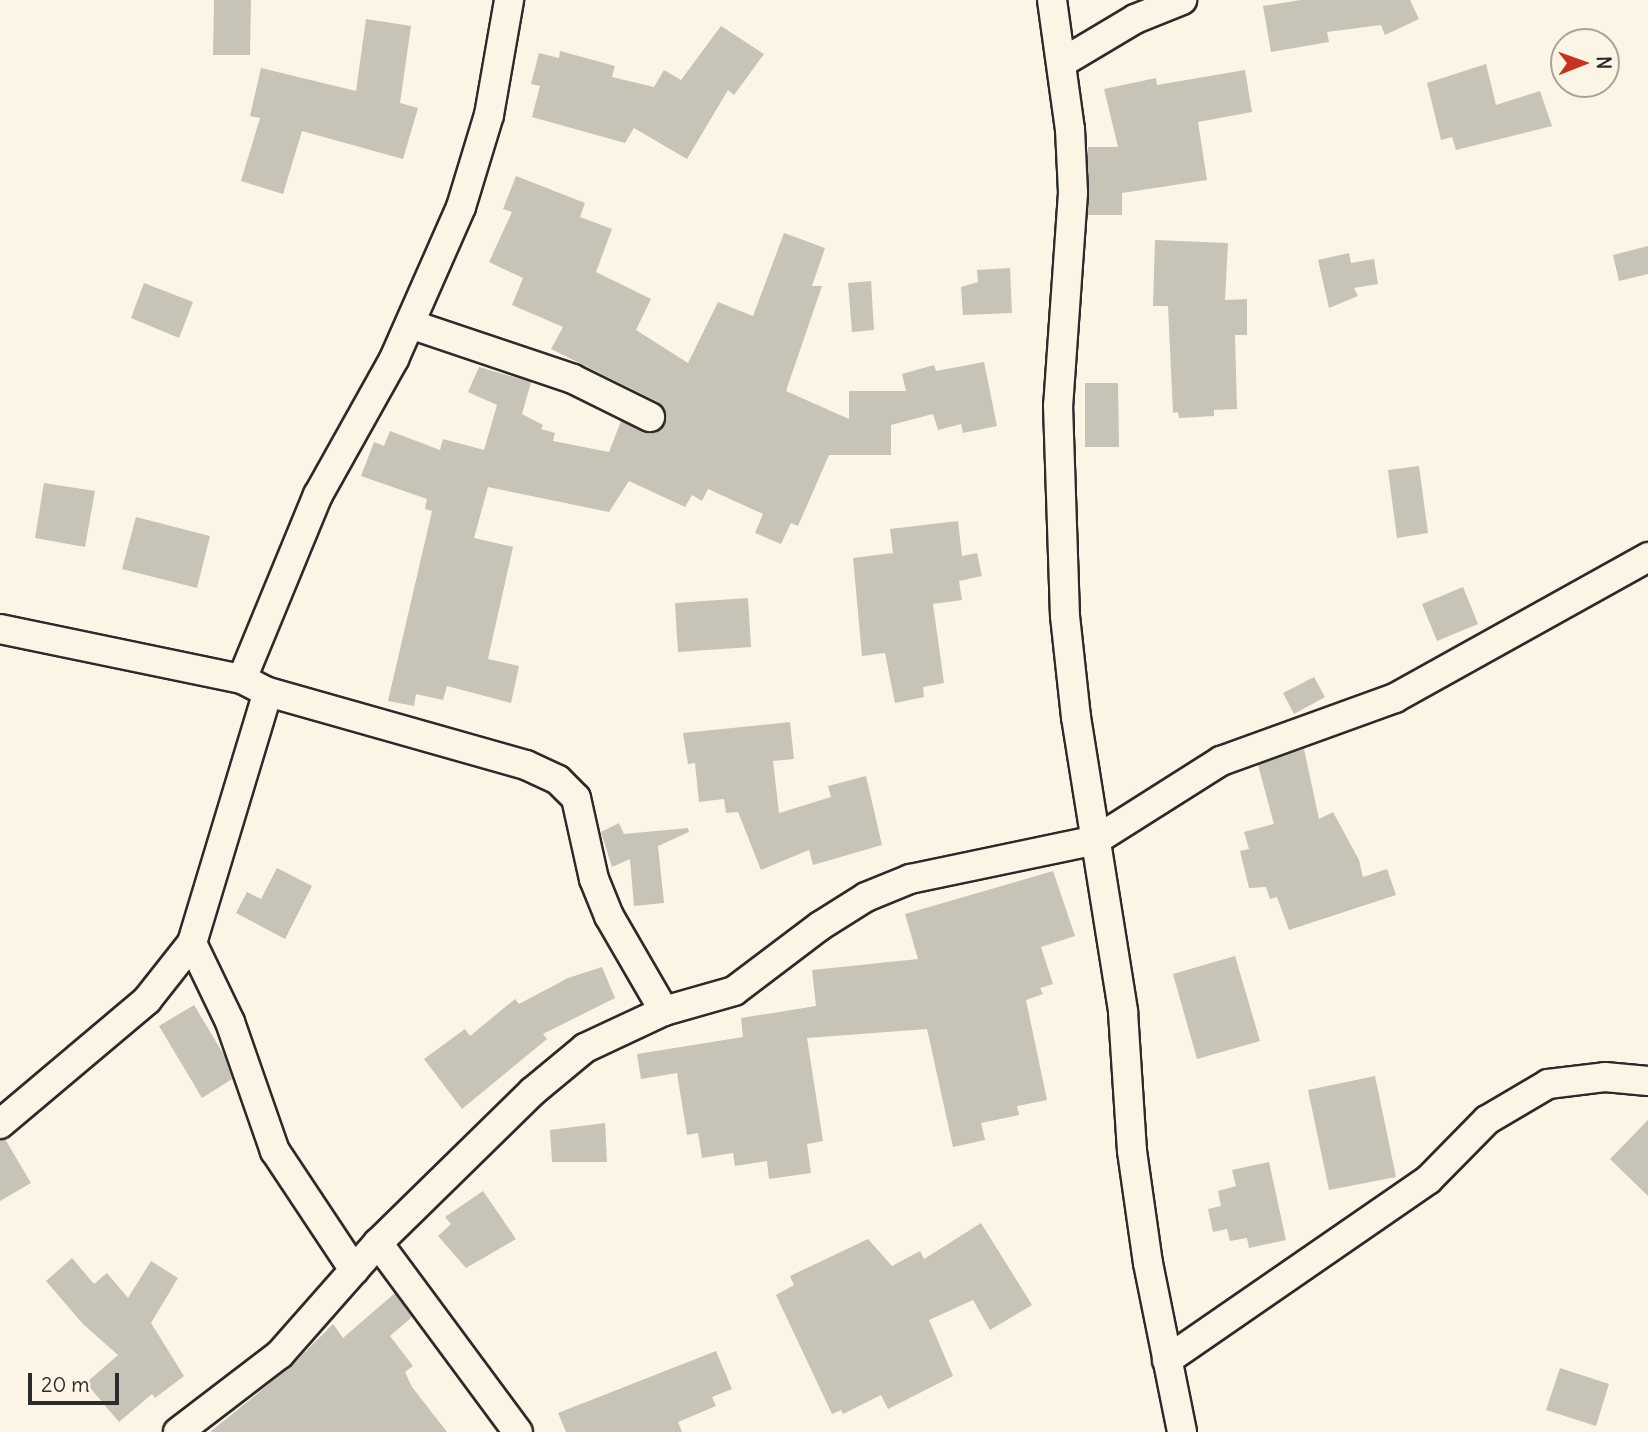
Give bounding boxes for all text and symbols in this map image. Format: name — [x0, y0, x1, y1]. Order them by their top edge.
north arrow — [1550, 28, 1620, 98]
text: N — [1592, 56, 1616, 69]
scale bar — [32, 1358, 122, 1402]
text: 20 m — [41, 1371, 90, 1398]

